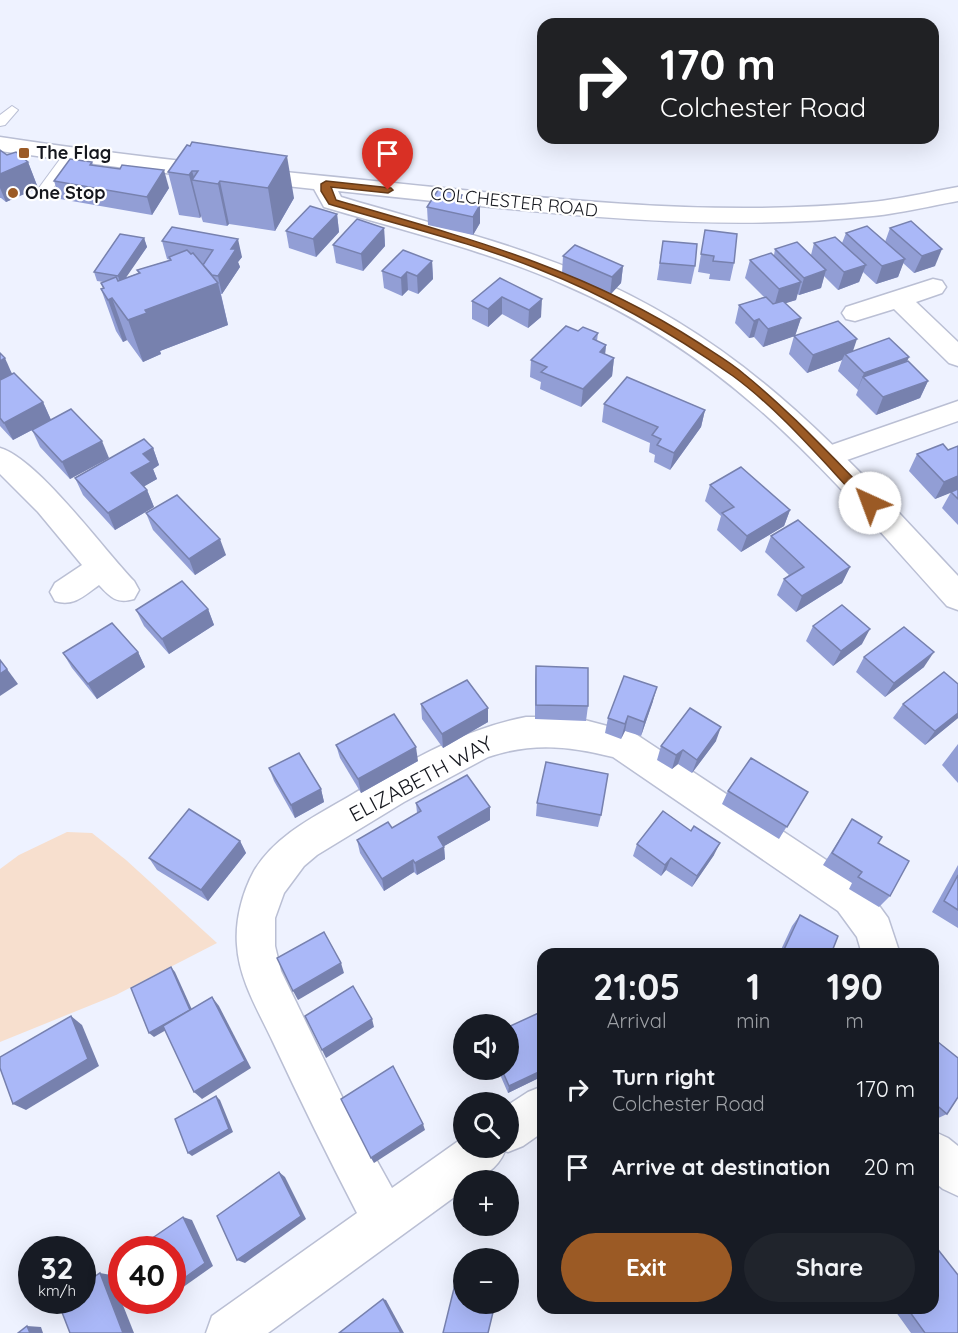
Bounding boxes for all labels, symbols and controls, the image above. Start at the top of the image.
text: 170 m [660,38,776,91]
icon: right [561,42,639,120]
text: Colchester Road [660,90,866,124]
pin [362,128,413,190]
icon: arrive [371,137,404,170]
place label: The Flag [36,141,111,164]
marker: The Flag [17,146,31,160]
place label: One Stop [25,181,106,204]
street label: COLCHESTER ROAD [429,181,599,222]
marker: One Stop [6,186,20,200]
position arrow [838,471,902,535]
street label: ELIZABETH WAY [344,729,497,827]
text: 21:05 [593,964,680,1009]
text: 1 [746,964,760,1009]
text: 190 [826,964,883,1009]
text: Arrival [607,1008,667,1033]
text: min [736,1008,770,1033]
text: m [846,1008,864,1033]
map controls [453,1014,519,1314]
button: sound [453,1014,519,1080]
text: Turn right [612,1063,716,1091]
icon: right [561,1073,594,1106]
text: 170 m [856,1075,915,1103]
text: Colchester Road [612,1091,765,1116]
button: search [453,1092,519,1158]
icon: arrive [561,1151,594,1184]
text: Arrive at destination [612,1153,830,1181]
text: 20 m [864,1153,915,1181]
button: + [453,1170,519,1236]
button: Exit [561,1233,732,1302]
button: Share [744,1233,915,1302]
speed limit sign: 40 [108,1236,186,1314]
button: − [453,1248,519,1314]
text: 32 [40,1249,74,1287]
text: km/h [38,1281,76,1300]

